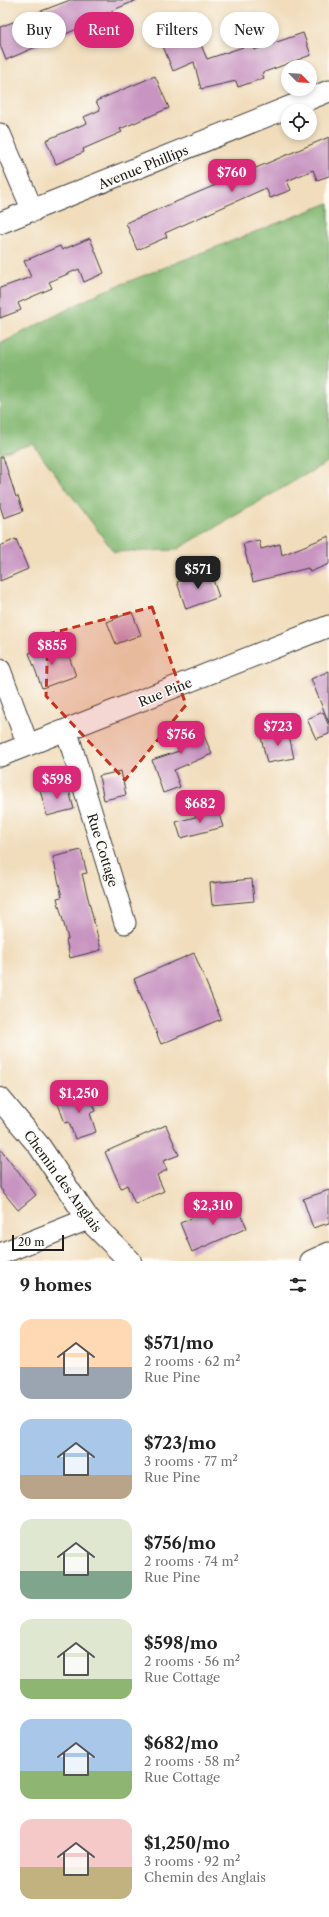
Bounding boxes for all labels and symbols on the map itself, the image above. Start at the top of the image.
north arrow [281,60,317,96]
street label: Avenue Phillips [95,142,191,193]
pin: $760 [208,159,256,193]
pin: $571 [174,556,222,590]
pin: $855 [28,632,76,666]
street label: Rue Pine [136,674,194,710]
pin: $723 [254,713,302,747]
pin: $756 [157,721,205,755]
pin: $598 [33,766,81,800]
pin: $682 [176,790,224,824]
street label: Rue Cottage [84,811,122,889]
pin: $1,250 [46,1080,112,1114]
street label: Chemin des Anglais [21,1127,105,1235]
pin: $2,310 [180,1192,246,1226]
scale bar [12,1233,64,1252]

